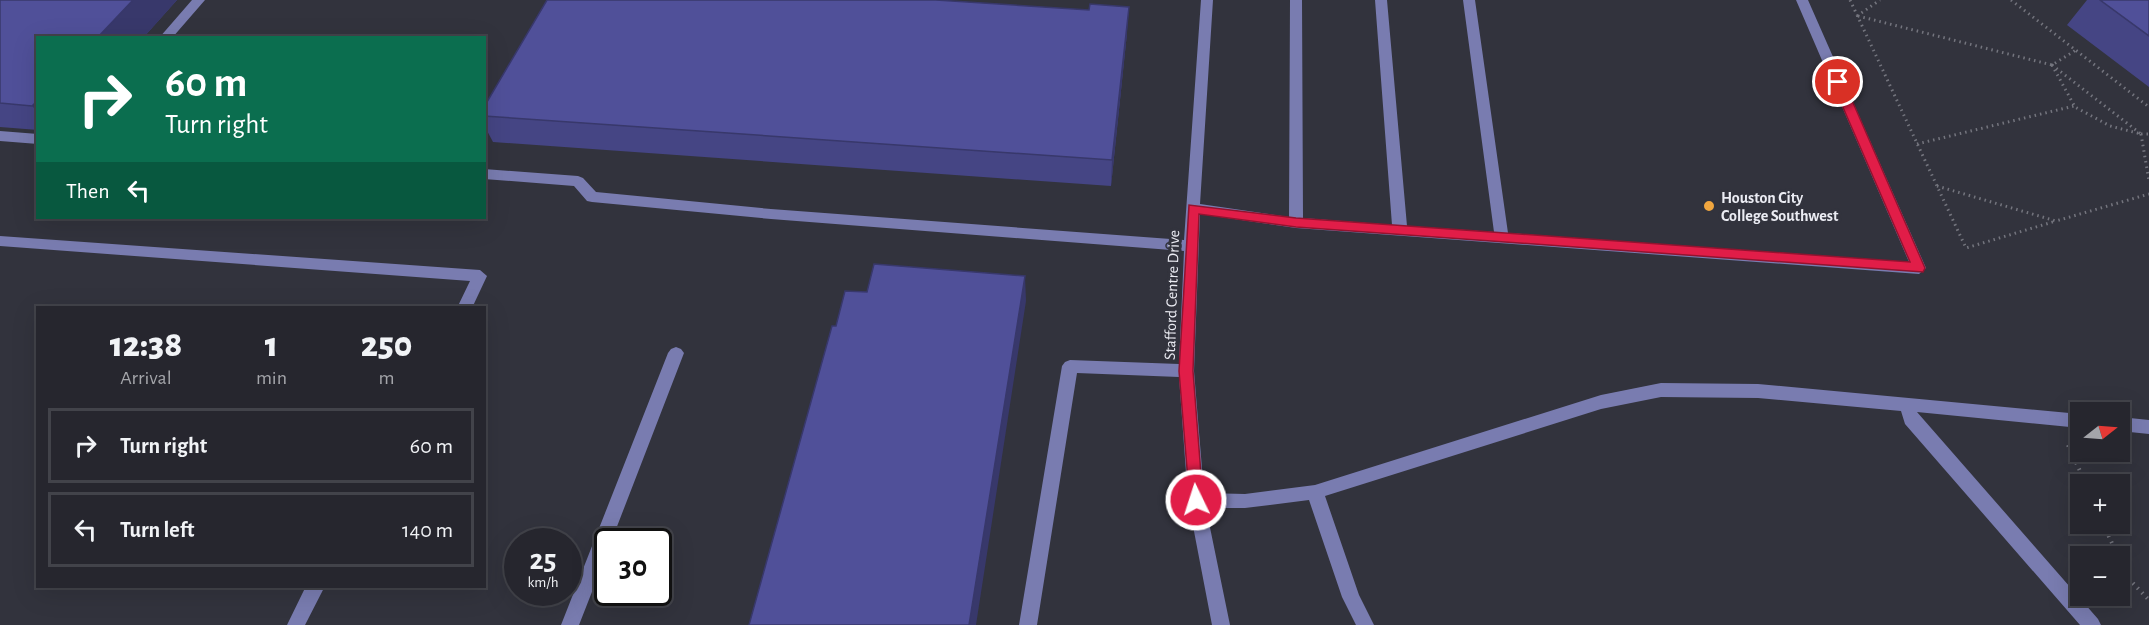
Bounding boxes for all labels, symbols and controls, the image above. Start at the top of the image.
pin [1812,56,1863,107]
icon: right [66,60,144,138]
text: 60 m [165,62,247,104]
icon: arrive [1821,65,1854,98]
text: Turn right [165,111,268,138]
icon: left [122,174,155,207]
text: Then [66,180,110,202]
place label: Houston City College Southwest [1721,190,1839,224]
marker: Houston City College Southwest [1702,199,1716,213]
street label: Stafford Centre Drive [1162,230,1182,360]
text: 12:38 [110,327,182,363]
text: 1 [265,327,278,363]
text: 250 [361,327,412,363]
text: Arrival [120,368,172,388]
text: min [256,368,287,388]
text: m [379,368,395,388]
north arrow [2070,402,2130,462]
map controls [2070,402,2130,606]
icon: right [69,429,102,462]
text: Turn right [120,435,207,457]
text: 60 m [410,435,453,457]
position arrow [1164,468,1228,532]
button: + [2070,474,2130,534]
icon: left [69,513,102,546]
text: Turn left [120,519,194,541]
text: 140 m [402,519,453,541]
speed limit sign: 30 [594,528,672,606]
text: 25 [529,545,557,575]
button: − [2070,546,2130,606]
text: km/h [528,575,558,590]

